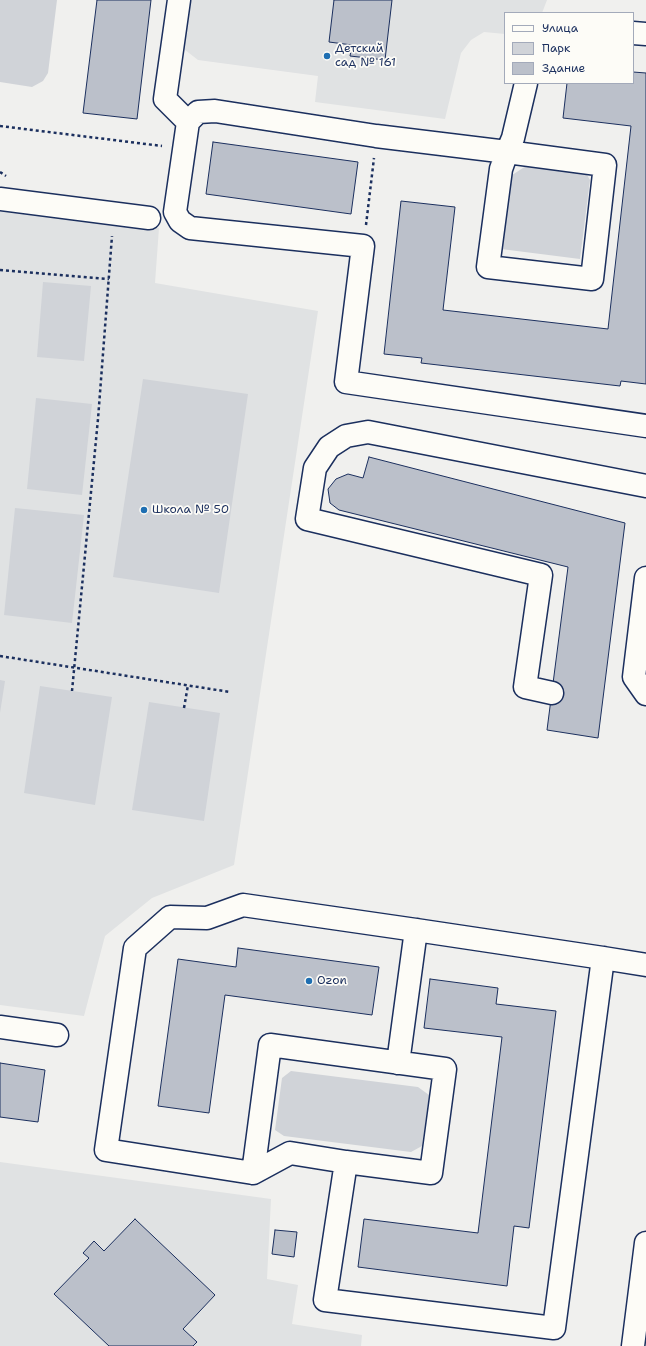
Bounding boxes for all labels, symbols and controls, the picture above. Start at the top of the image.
legend [504,12,634,84]
text: Улица [542,20,578,36]
text: Парк [542,40,570,56]
place label: Детский сад № 161 [335,42,396,70]
marker: Детский сад № 161 [322,51,332,61]
text: Здание [542,60,585,76]
place label: Школа № 50 [152,503,229,517]
marker: Школа № 50 [139,505,149,515]
place label: Ozon [317,974,347,988]
marker: Ozon [304,976,314,986]

